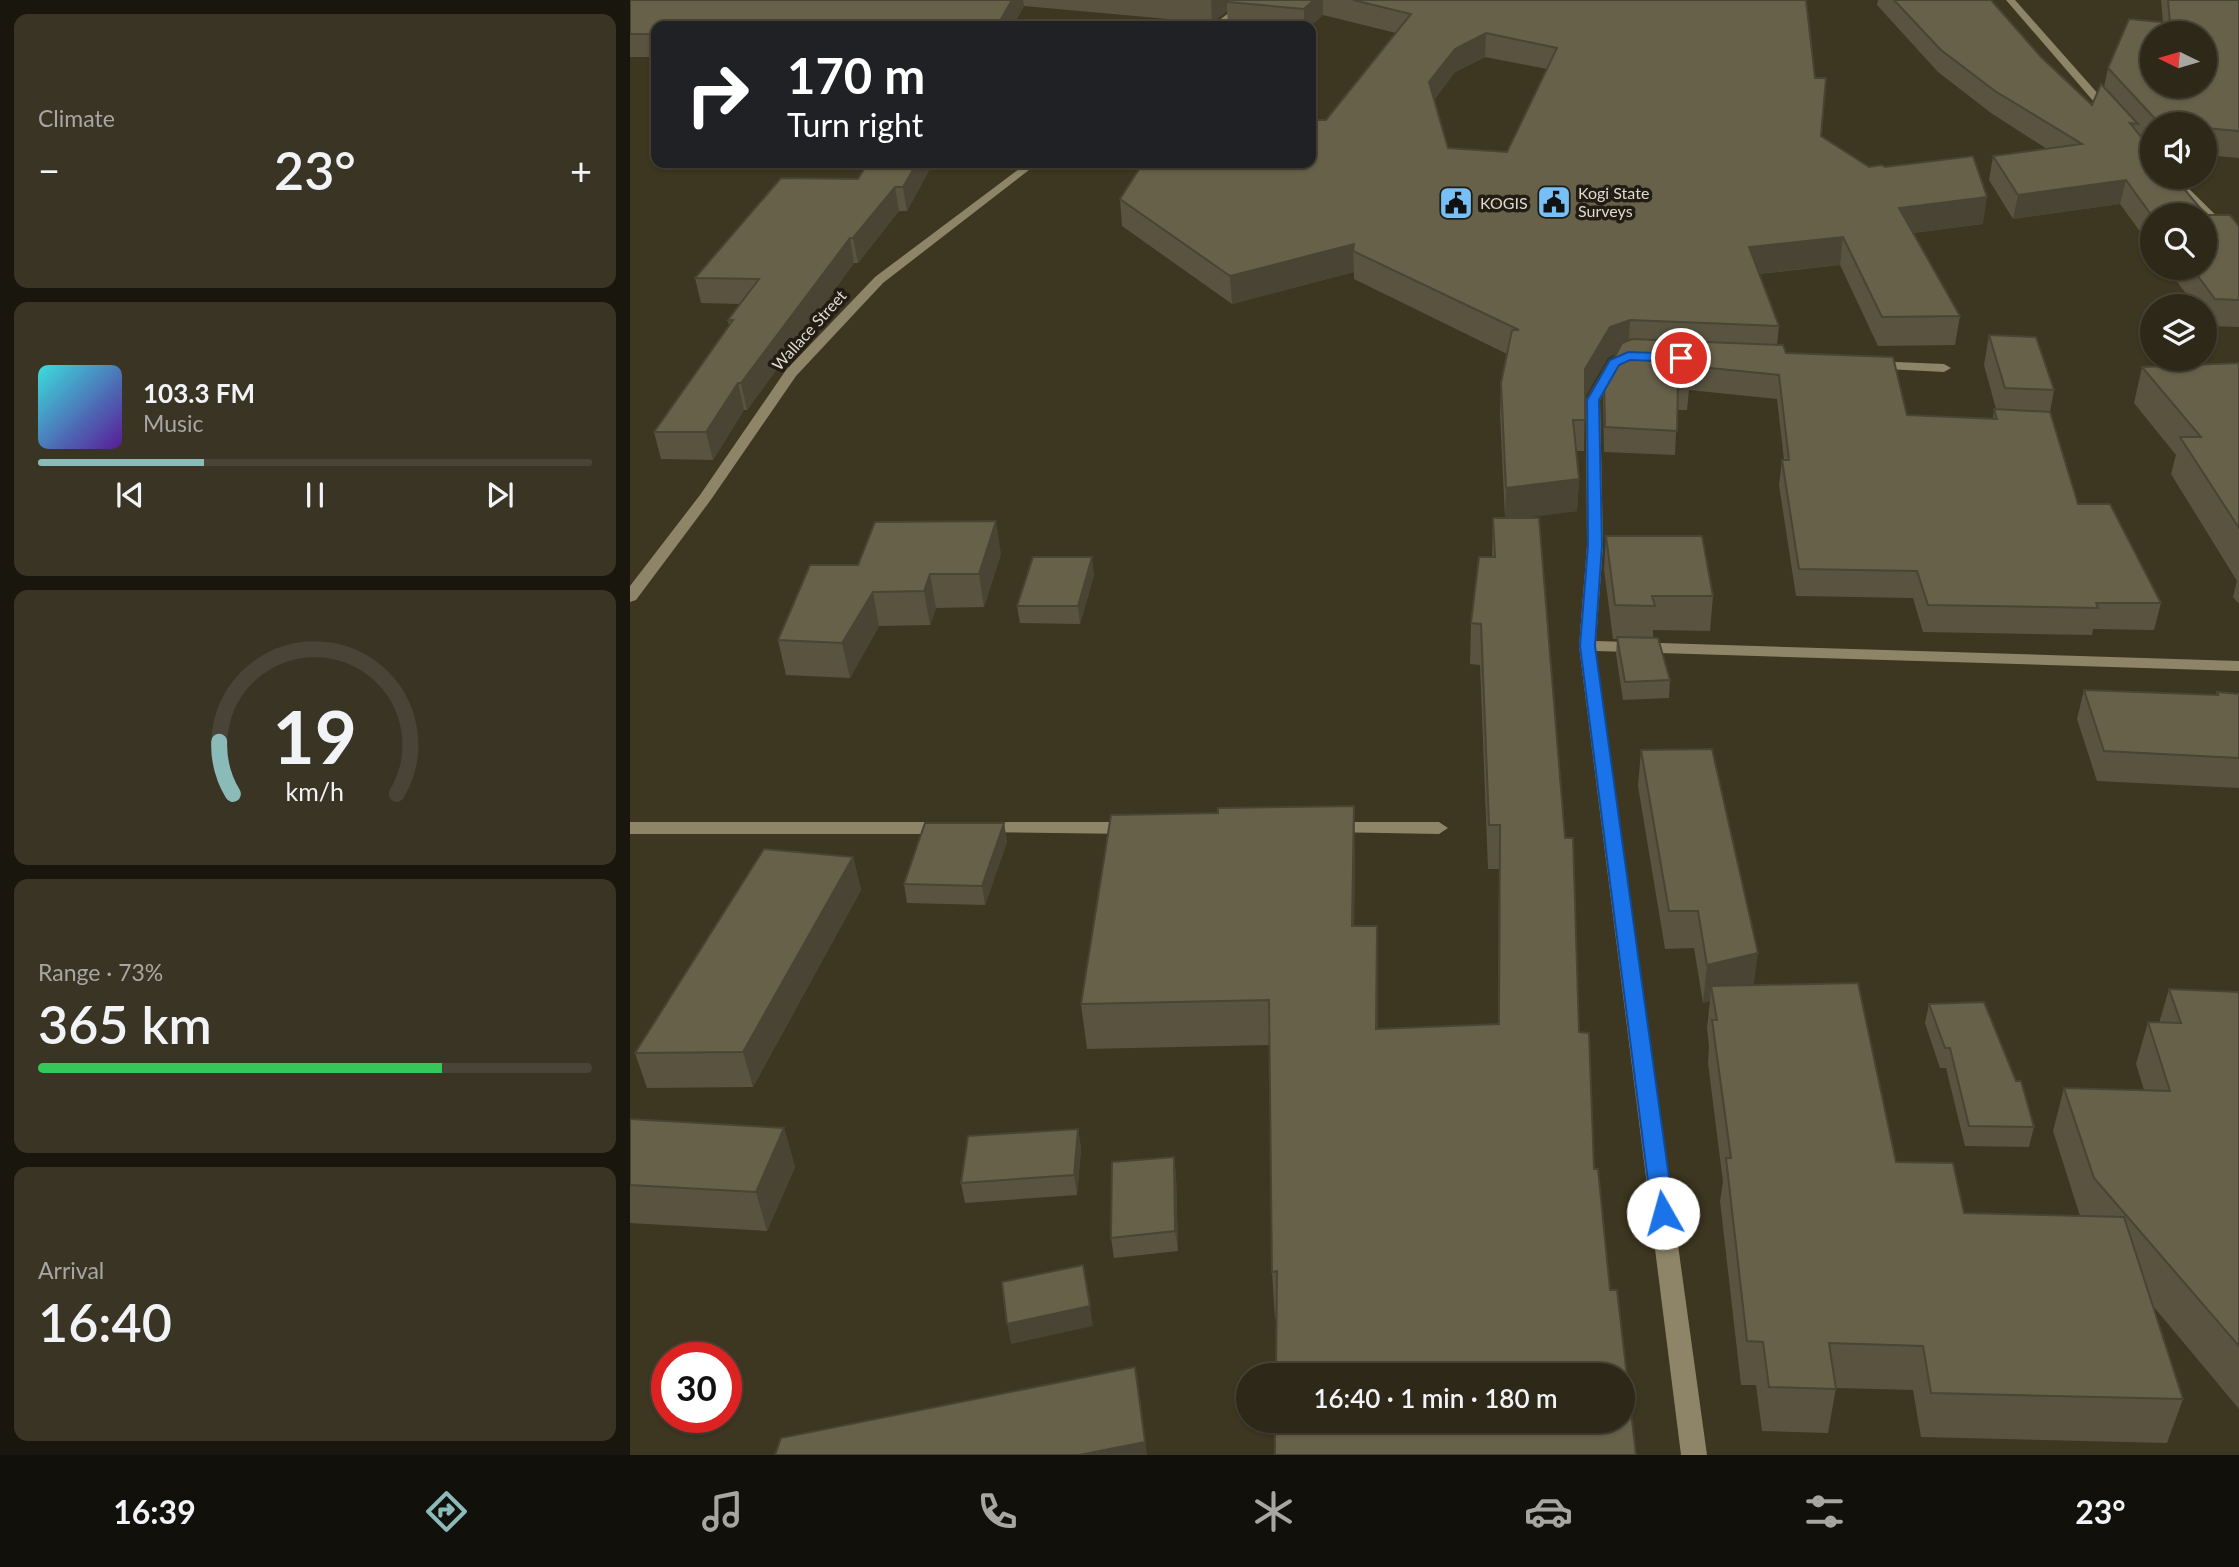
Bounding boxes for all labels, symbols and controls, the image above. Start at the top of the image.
north arrow [2140,21,2217,98]
map controls [2140,21,2217,371]
text: 170 m [787,46,925,104]
icon: right [672,49,763,140]
text: Climate [38,104,115,132]
text: Turn right [787,105,923,144]
button: sound [2140,112,2217,189]
text: 23° [274,139,356,201]
text: − [38,147,60,193]
text: + [570,147,592,193]
public building icon: Kogi State Surveys [1535,183,1573,221]
place label: Kogi State Surveys [1578,183,1649,220]
public building icon: KOGIS [1437,184,1475,222]
place label: KOGIS [1480,193,1528,212]
button: search [2140,203,2217,280]
street label: Wallace Street [768,285,850,374]
button: layers [2140,294,2217,371]
pin [1651,328,1711,388]
icon: arrive [1662,339,1700,377]
text: 103.3 FM [143,377,255,409]
text: Music [143,409,203,437]
icon: previous [111,476,149,514]
icon: pause [296,476,334,514]
icon: next [481,476,519,514]
text: 19 [273,692,357,780]
text: km/h [286,775,344,805]
text: Range · 73% [38,958,163,986]
text: 365 km [38,993,212,1055]
position arrow [1626,1176,1700,1250]
text: Arrival [38,1256,104,1284]
text: 16:40 [38,1291,172,1353]
speed limit sign: 30 [651,1342,742,1433]
text: 16:40 · 1 min · 180 m [1313,1382,1558,1414]
icon: directions [422,1487,471,1536]
icon: music [698,1487,747,1536]
icon: phone [973,1487,1022,1536]
icon: climate [1249,1487,1298,1536]
icon: car [1524,1487,1573,1536]
icon: filters [1800,1487,1849,1536]
text: 16:39 [113,1492,196,1531]
text: 23° [2075,1492,2126,1531]

